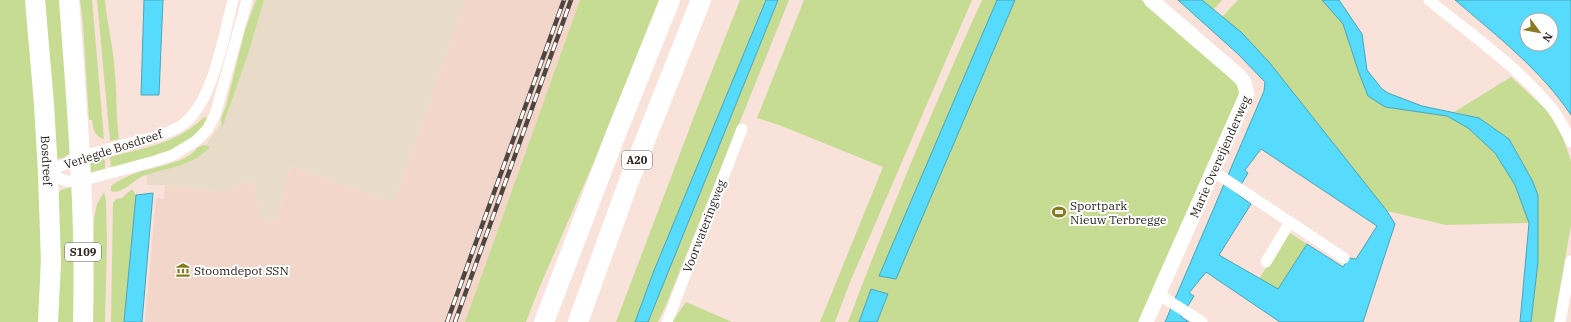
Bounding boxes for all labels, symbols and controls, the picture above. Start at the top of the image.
north arrow [1519,12,1559,52]
text: N [1539,30,1556,45]
street label: Marie Overeijenderweg [1186,93,1253,220]
street label: Verlegde Bosdreef [62,126,165,172]
street label: Bosdreef [38,135,56,187]
road number: A20 [622,151,652,169]
street label: Voorwateringweg [679,177,729,275]
place label: Sportpark Nieuw Terbregge [1070,198,1166,227]
sports icon: Sportpark Nieuw Terbregge [1051,204,1067,220]
road number: S109 [65,243,101,261]
museum icon: Stoomdepot SSN [175,262,191,278]
place label: Stoomdepot SSN [194,263,289,278]

